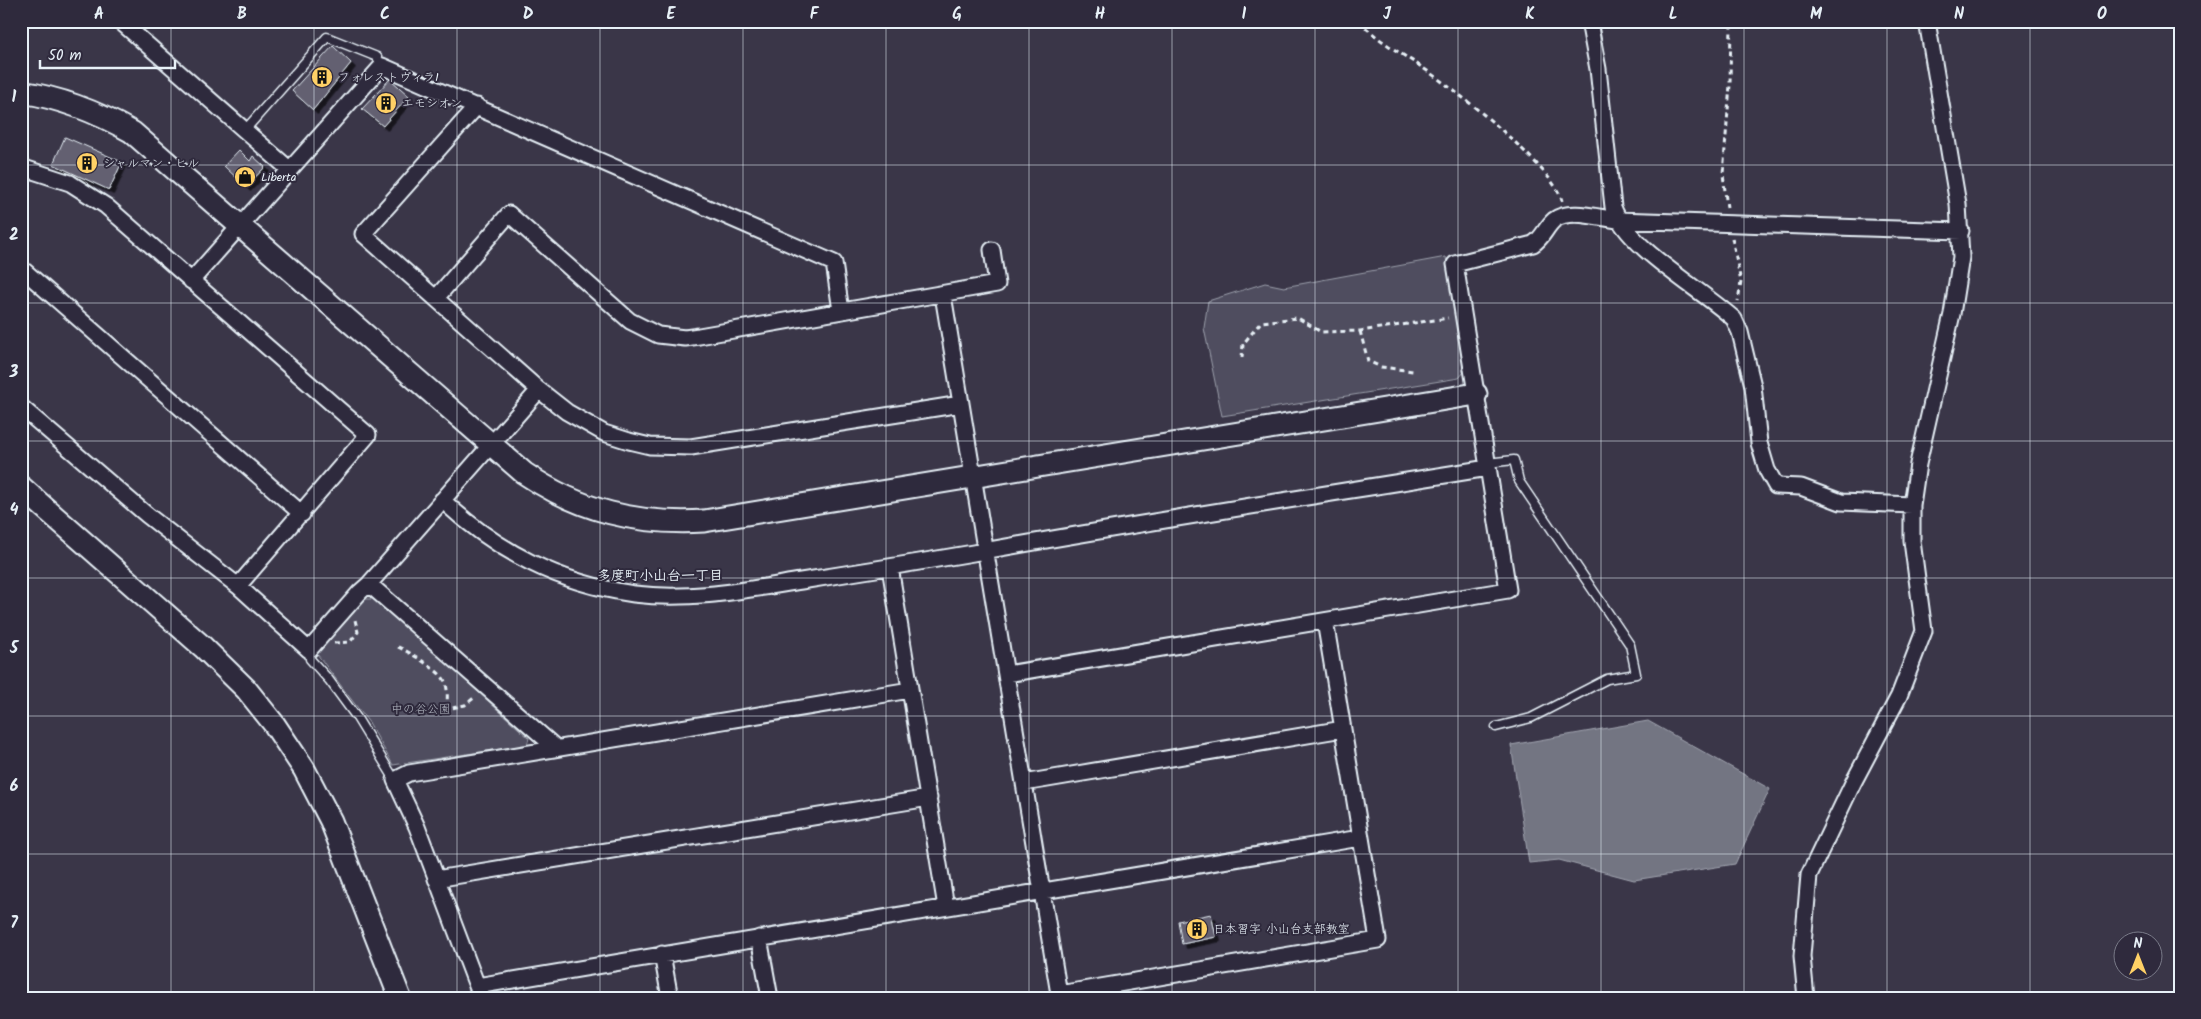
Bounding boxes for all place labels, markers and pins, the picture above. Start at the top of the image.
building icon: フォレストヴィラ1 [310,65,334,89]
place label: フォレストヴィラ1 [338,68,439,87]
building icon: エモシオン [374,91,398,115]
place label: エモシオン [402,94,462,113]
building icon: シャルマン・ヒル [75,151,99,175]
place label: シャルマン・ヒル [103,154,199,173]
shop icon: Liberta [233,165,257,189]
place label: Liberta [261,168,297,187]
building icon: 日本習字 小山台支部教室 [1185,917,1209,941]
place label: 日本習字 小山台支部教室 [1213,920,1350,939]

